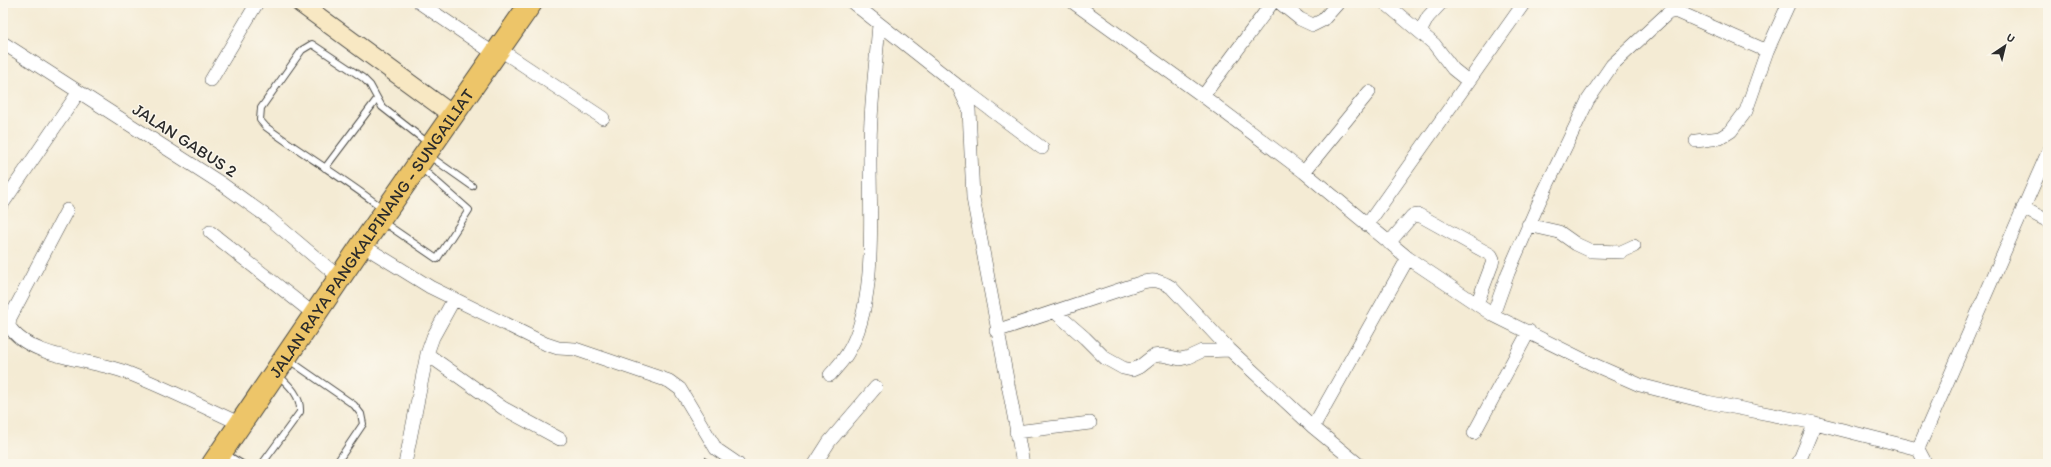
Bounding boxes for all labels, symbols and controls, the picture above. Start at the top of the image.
north arrow [1985,26,2025,66]
text: U [2004,31,2017,46]
street label: JALAN RAYA PANGKALPINANG - SUNGAILIAT [265,84,478,381]
street label: JALAN GABUS 2 [129,99,241,181]

